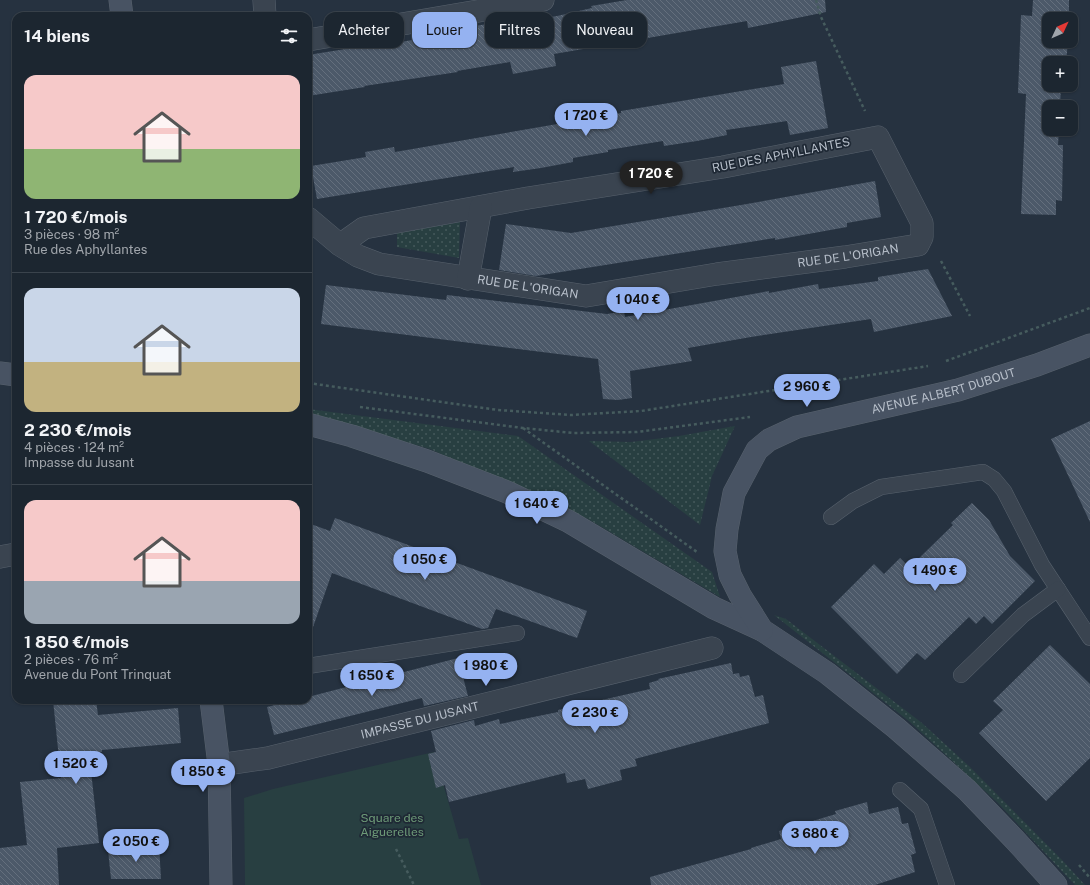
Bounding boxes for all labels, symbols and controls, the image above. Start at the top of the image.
chip: Acheter [324,12,404,48]
chip: Louer [412,12,477,48]
chip: Filtres [485,12,554,48]
chip: Nouveau [562,12,647,48]
north arrow [1042,12,1078,48]
map controls [1042,12,1078,136]
icon: filters [278,25,300,47]
text: 14 biens [24,26,90,46]
button: + [1042,56,1078,92]
button: − [1042,100,1078,136]
icon: home [126,101,198,173]
pin: 1 720 € [549,103,623,137]
text: 1 720 € [564,108,608,123]
street label: RUE DES APHYLLANTES [711,135,851,175]
pin: 1 720 € [614,161,688,195]
text: 1 720 € [629,166,673,181]
text: 1 720 €/mois [24,207,127,227]
text: 3 pièces · 98 m² [24,227,119,242]
street label: RUE DE L'ORIGAN [797,241,900,270]
text: Rue des Aphyllantes [24,242,147,257]
street label: RUE DE L'ORIGAN [476,272,579,302]
pin: 1 040 € [601,287,675,321]
text: 1 040 € [615,292,661,307]
icon: home [126,314,198,386]
street label: AVENUE ALBERT DUBOUT [870,365,1017,417]
pin: 2 960 € [770,374,844,408]
text: 2 960 € [783,379,831,394]
text: 2 230 €/mois [24,420,132,440]
text: 4 pièces · 124 m² [24,440,124,455]
text: Impasse du Jusant [24,455,134,470]
pin: 1 640 € [500,491,574,525]
text: 1 640 € [514,496,560,511]
icon: home [126,526,198,598]
pin: 1 050 € [388,547,462,581]
text: 1 050 € [402,552,448,567]
pin: 1 490 € [898,558,972,592]
text: 1 490 € [912,563,958,578]
text: 1 850 €/mois [24,632,129,652]
text: 2 pièces · 76 m² [24,652,118,667]
pin: 1 980 € [449,653,523,687]
text: 1 980 € [463,658,509,673]
pin: 1 650 € [335,663,409,697]
text: Avenue du Pont Trinquat [24,667,171,682]
text: 1 650 € [349,668,395,683]
street label: IMPASSE DU JUSANT [359,699,480,742]
pin: 2 230 € [558,700,632,734]
text: 2 230 € [571,705,619,720]
pin: 1 520 € [39,751,113,785]
text: 1 520 € [53,756,99,771]
pin: 1 850 € [166,759,240,793]
text: 1 850 € [180,764,226,779]
park label: Square des Aiguerelles [360,811,424,839]
pin: 3 680 € [778,821,852,855]
text: 3 680 € [791,826,839,841]
pin: 2 050 € [99,829,173,863]
text: 2 050 € [112,834,160,849]

